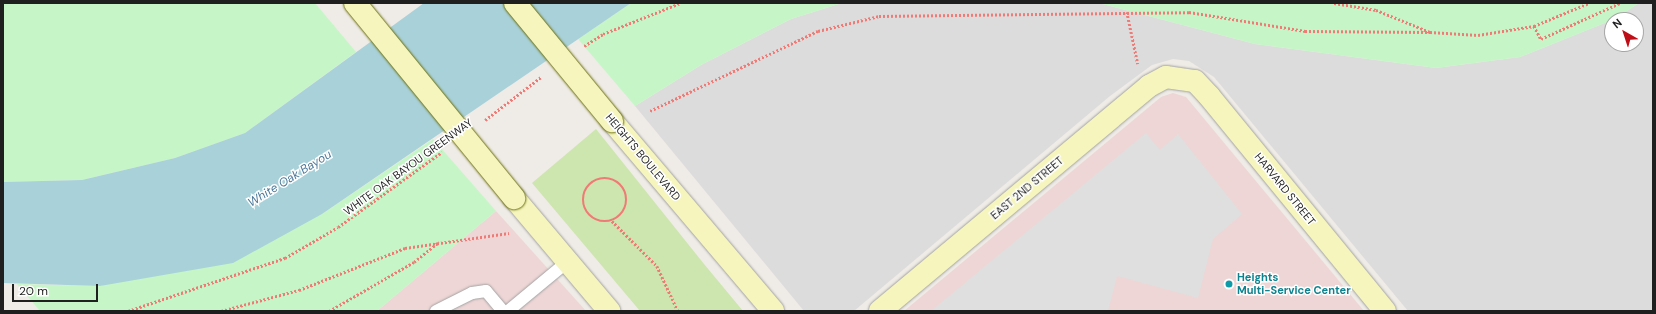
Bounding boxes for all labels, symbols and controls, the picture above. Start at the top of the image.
north arrow [1604,12,1644,52]
text: N [1610,15,1625,31]
street label: HEIGHTS BOULEVARD [603,111,683,203]
street label: WHITE OAK BAYOU GREENWAY [341,116,475,218]
water label: White Oak Bayou [246,148,334,210]
street label: HARVARD STREET [1252,150,1318,228]
street label: EAST 2ND STREET [988,154,1066,222]
place label: Heights Multi-Service Center [1237,271,1351,297]
scale bar [14,276,100,302]
marker: Heights Multi-Service Center [1224,279,1234,289]
text: 20 m [19,283,48,299]

